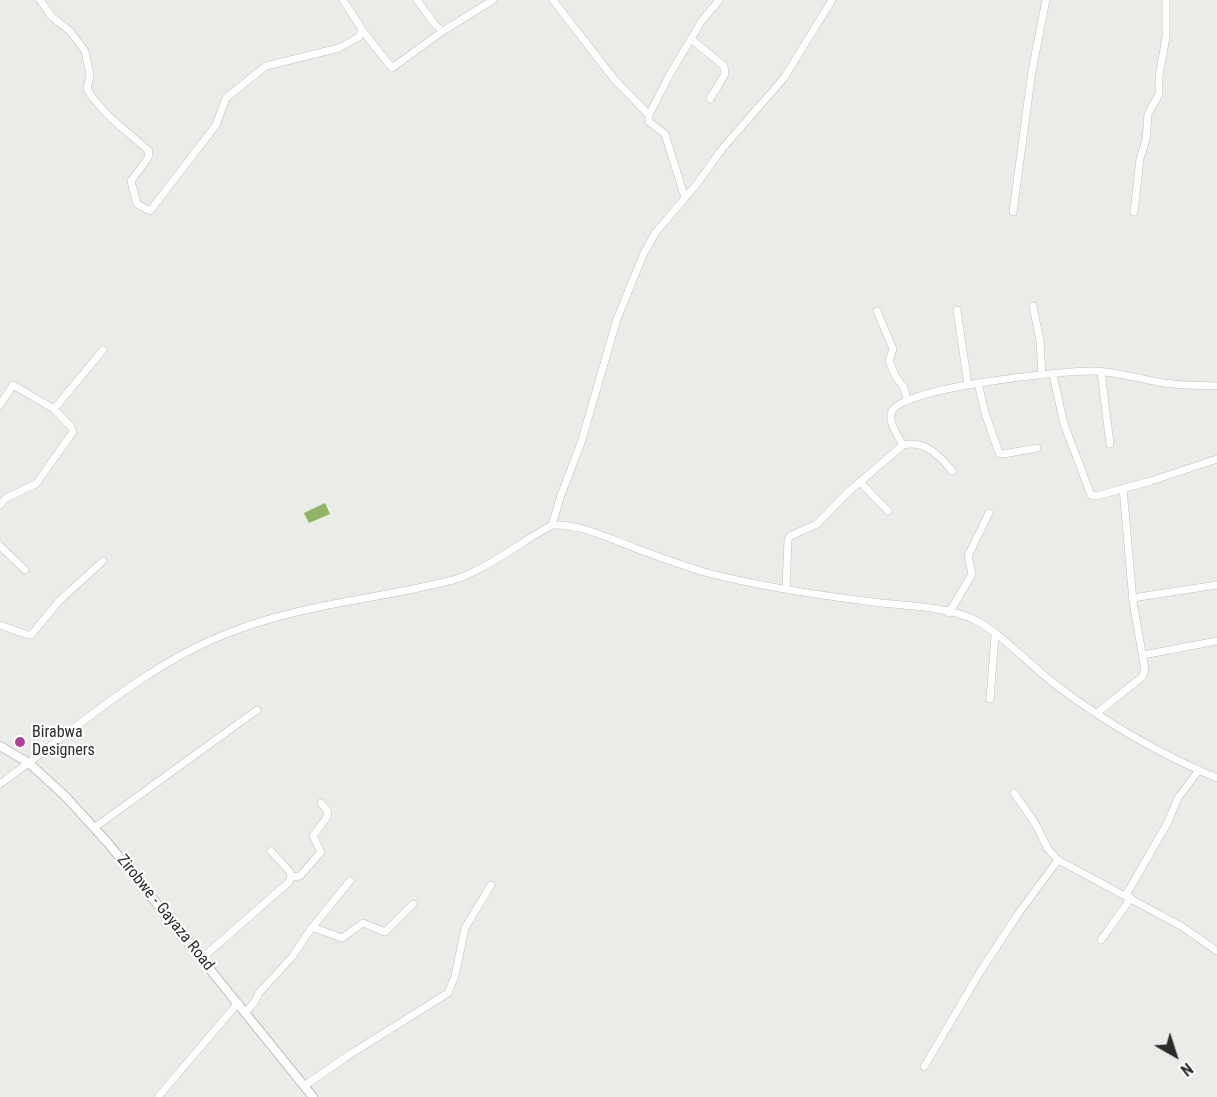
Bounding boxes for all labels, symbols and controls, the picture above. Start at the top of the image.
place label: Birabwa Designers [32,723,95,761]
marker: Birabwa Designers [13,735,27,749]
street label: Zirobwe - Gayaza Road [112,851,218,975]
north arrow [1145,1025,1205,1085]
text: N [1177,1059,1196,1080]

